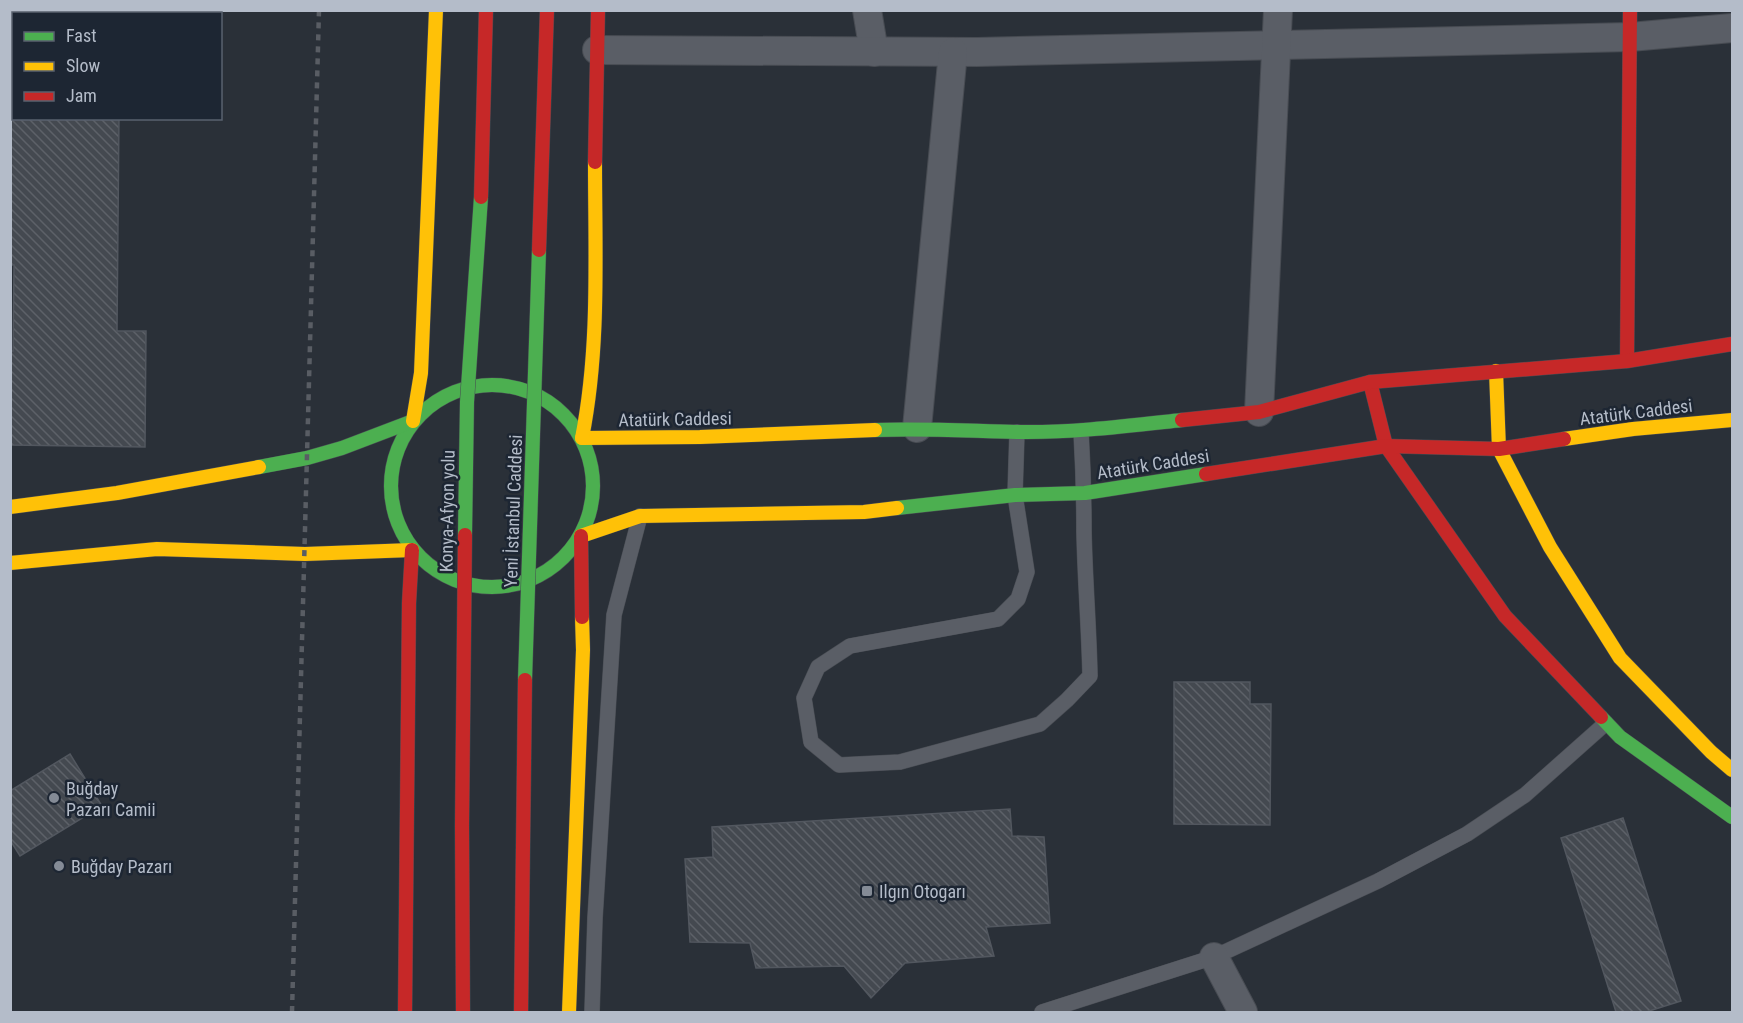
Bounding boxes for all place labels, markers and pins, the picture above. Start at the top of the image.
place label: Buğday Pazarı Camii [66,778,156,820]
marker: Buğday Pazarı Camii [47,791,61,805]
place label: Buğday Pazarı [71,856,172,877]
marker: Buğday Pazarı [52,859,66,873]
place label: Ilgın Otogarı [879,881,966,902]
marker: Ilgın Otogarı [860,884,874,898]

